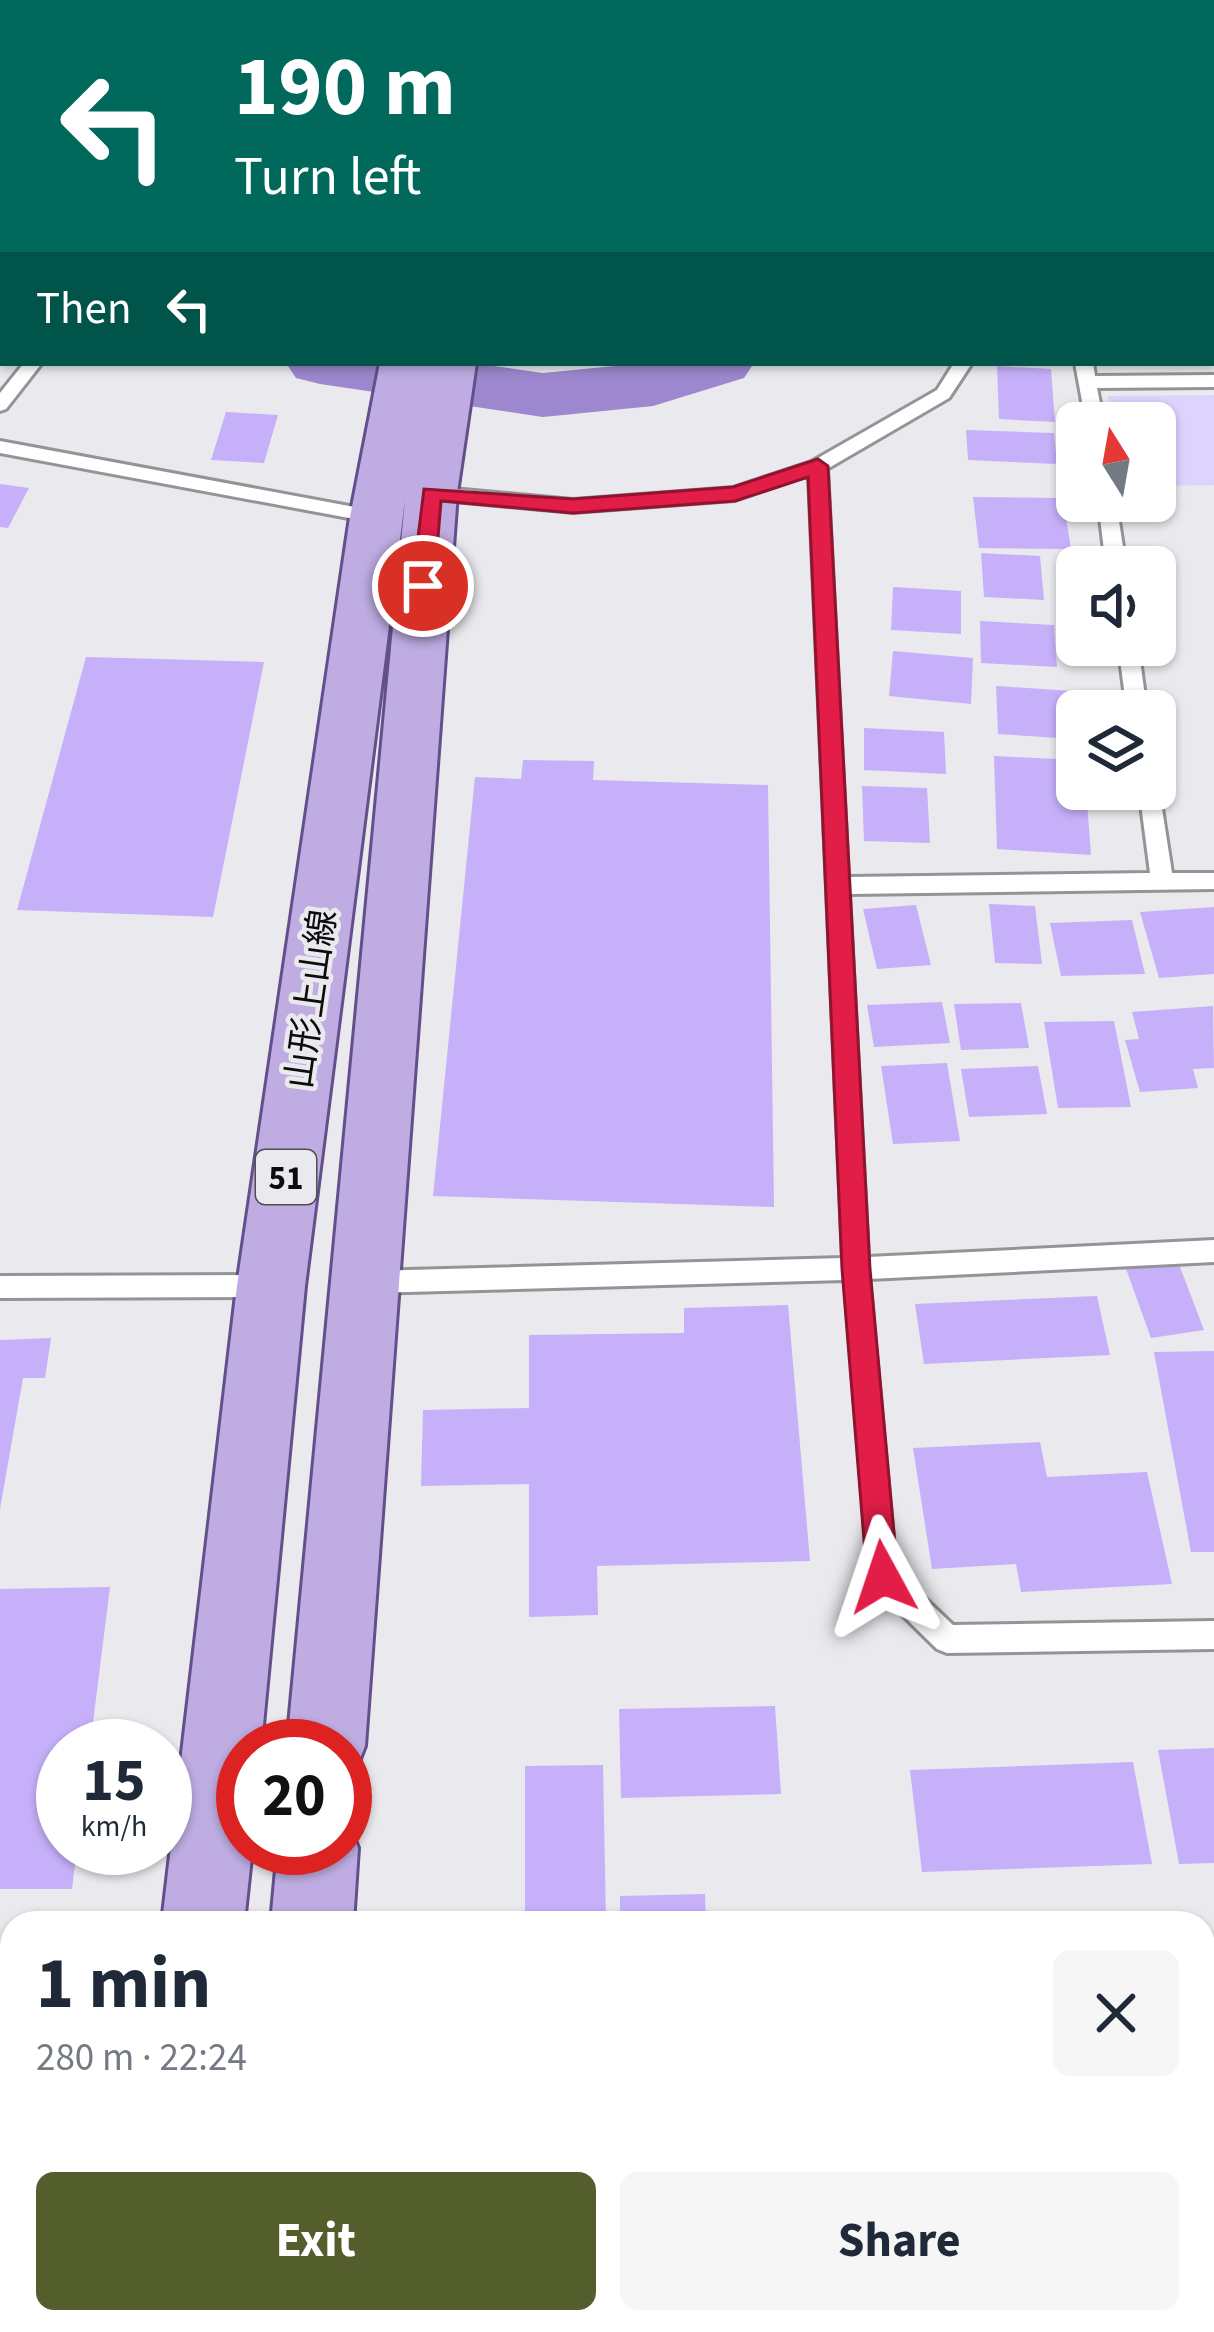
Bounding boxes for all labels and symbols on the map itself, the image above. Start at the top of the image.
north arrow [1056,402,1176,522]
pin [372,535,474,637]
street label: 山形上山線 [274,907,349,1092]
road number: 51 [256,1150,316,1204]
position arrow [820,1514,946,1640]
speed limit sign: 20 [216,1719,372,1875]

